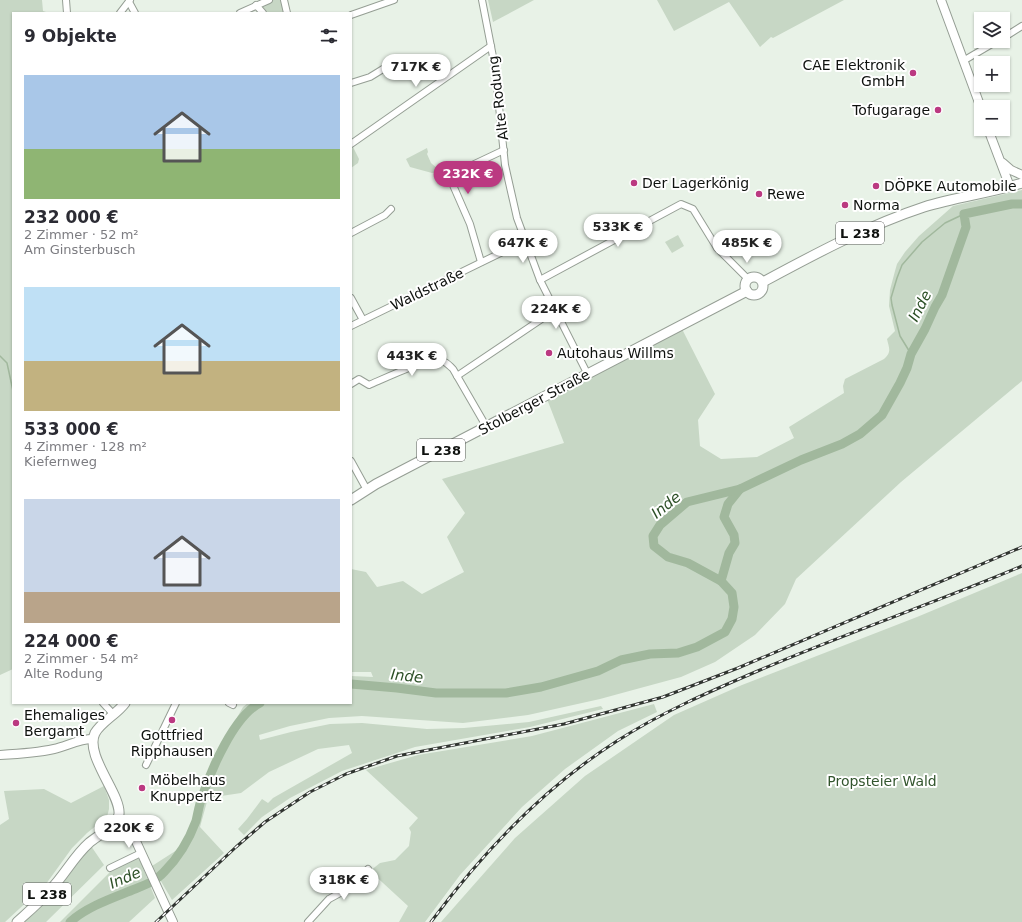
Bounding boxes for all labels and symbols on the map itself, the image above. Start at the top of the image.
pin: 717K € [383,54,449,88]
street label: Alte Rodung [485,55,511,141]
place label: CAE Elektronik GmbH [803,57,906,89]
marker: CAE Elektronik GmbH [908,68,918,78]
place label: Tofugarage [851,102,930,118]
marker: Tofugarage [933,105,943,115]
pin: 232K € [435,161,501,195]
place label: Der Lagerkönig [642,175,749,191]
place label: DÖPKE Automobile [884,177,1017,194]
marker: Der Lagerkönig [629,178,639,188]
marker: DÖPKE Automobile [871,181,881,191]
place label: Rewe [767,186,805,202]
marker: Rewe [754,189,764,199]
place label: Norma [853,197,900,213]
marker: Norma [840,200,850,210]
pin: 533K € [585,214,651,248]
road number: L 238 [836,222,884,244]
pin: 647K € [490,230,556,264]
pin: 485K € [714,230,780,264]
street label: Waldstraße [388,265,466,313]
water label: Inde [905,287,935,325]
pin: 224K € [523,296,589,330]
pin: 443K € [379,343,445,377]
place label: Autohaus Willms [557,345,674,361]
marker: Autohaus Willms [544,348,554,358]
street label: Stolberger Straße [476,366,592,438]
road number: L 238 [417,439,465,461]
water label: Inde [648,488,684,522]
water label: Inde [390,665,424,687]
place label: Ehemaliges Bergamt [24,707,105,739]
marker: Gottfried Ripphausen [167,715,177,725]
marker: Ehemaliges Bergamt [11,718,21,728]
place label: Gottfried Ripphausen [131,727,213,759]
place label: Möbelhaus Knuppertz [150,772,226,804]
park label: Propsteier Wald [827,773,937,789]
marker: Möbelhaus Knuppertz [137,783,147,793]
pin: 220K € [96,815,162,849]
water label: Inde [106,863,144,893]
pin: 318K € [311,867,377,901]
road number: L 238 [23,883,71,905]

